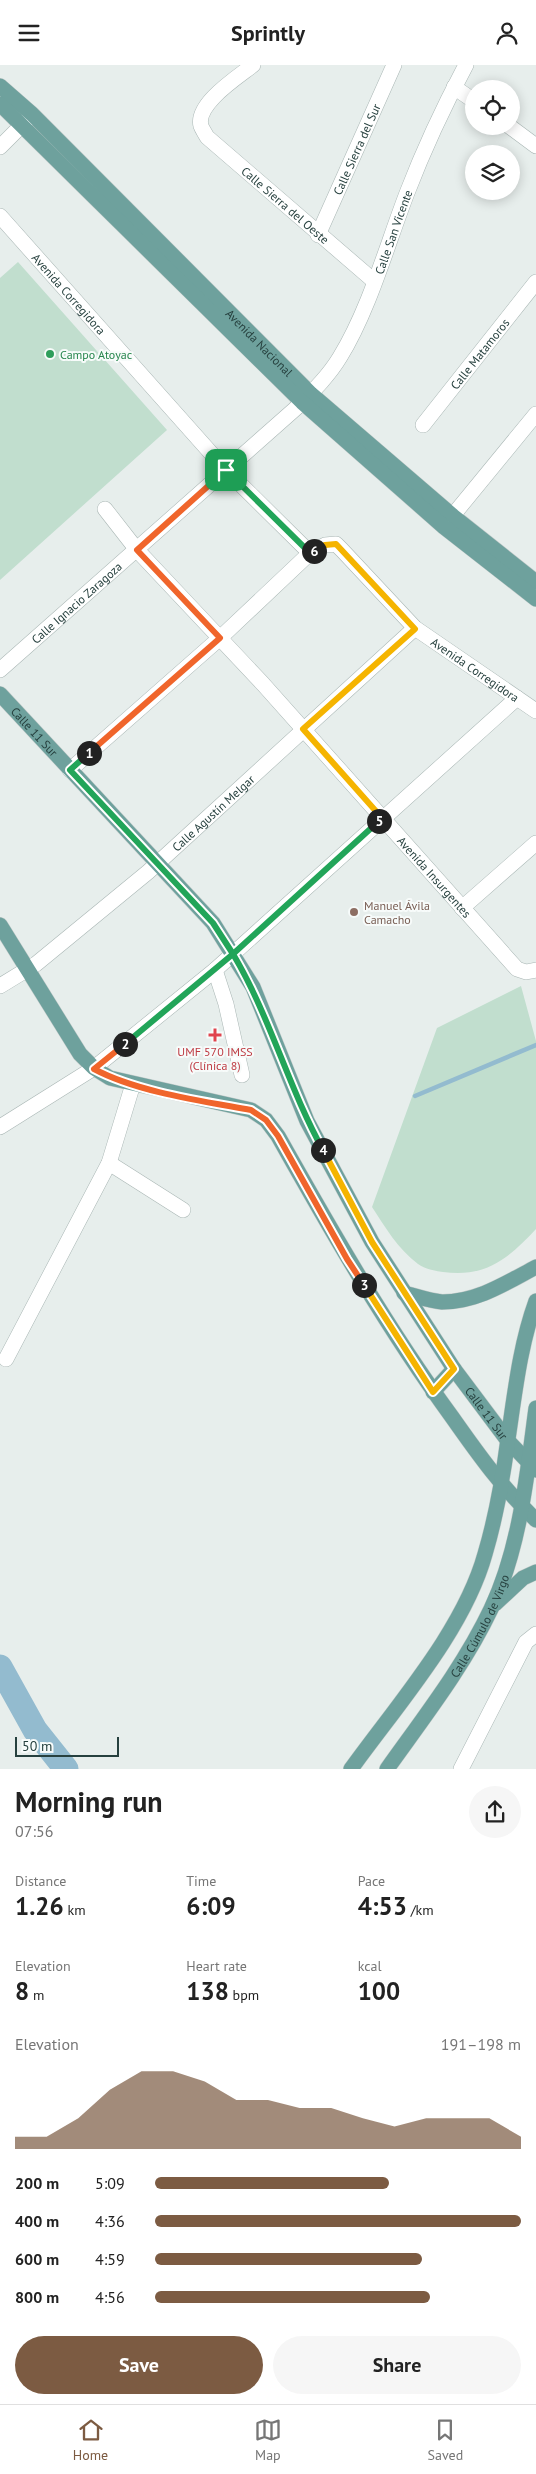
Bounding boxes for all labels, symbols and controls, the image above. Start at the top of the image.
icon: menu [15,19,43,47]
text: Sprintly [231,19,305,47]
icon: person [493,19,521,47]
map controls [465,80,520,200]
button: locate [465,80,520,135]
street label: Calle Sierra del Sur [329,101,383,197]
button: layers [465,145,520,200]
street label: Calle Sierra del Oeste [239,163,332,247]
street label: Calle San Vicente [371,187,415,276]
street label: Avenida Corregidora [29,250,109,337]
street label: Avenida Nacional [223,306,297,380]
street label: Calle Matamoros [447,315,512,392]
place label: Campo Atoyac [60,347,133,362]
marker: Campo Atoyac [44,348,56,360]
pin [205,449,247,491]
icon: arrive [212,456,240,484]
pin: 6 [302,539,326,563]
text: 6 [311,542,318,560]
street label: Calle Ignacio Zaragoza [28,558,125,646]
street label: Avenida Corregidora [428,634,522,705]
street label: Calle 11 Sur [8,703,61,759]
pin: 1 [76,741,102,765]
text: 1 [86,744,93,762]
street label: Calle Agustín Melgar [169,771,257,854]
pin: 5 [366,809,392,833]
text: 5 [376,812,383,830]
street label: Avenida Insurgentes [395,833,475,920]
place label: Manuel Ávila Camacho [364,898,430,927]
marker: Manuel Ávila Camacho [348,906,360,918]
marker: UMF 570 IMSS (Clínica 8) [208,1028,222,1042]
pin: 2 [112,1031,138,1057]
text: 2 [122,1035,129,1053]
place label: UMF 570 IMSS (Clínica 8) [177,1044,253,1073]
pin: 4 [310,1137,336,1163]
text: 4 [320,1141,327,1159]
pin: 3 [352,1273,376,1297]
text: 3 [361,1276,368,1294]
street label: Calle 11 Sur [462,1383,512,1442]
street label: Calle Cúmulo de Virgo [446,1572,512,1680]
scale bar [15,1734,119,1757]
text: 50 m [22,1737,52,1755]
text: Morning run [15,1783,163,1820]
button: share [469,1786,521,1838]
text: 07:56 [15,1821,53,1841]
text: Distance [15,1872,66,1890]
text: Time [186,1872,216,1890]
text: Pace [358,1872,385,1890]
text: 1.26 [15,1890,64,1922]
text: 6:09 [186,1890,236,1922]
text: 4:53 [358,1890,407,1922]
text: km [64,1901,86,1919]
text: /km [407,1901,434,1919]
text: Elevation [15,1957,71,1975]
text: Heart rate [186,1957,247,1975]
text: kcal [358,1957,382,1975]
text: 8 [15,1975,29,2007]
text: 138 [186,1975,229,2007]
text: 100 [358,1975,400,2007]
text: m [29,1986,44,2004]
text: bpm [229,1986,259,2004]
text: Elevation [15,2034,79,2054]
text: 191–198 m [441,2034,521,2054]
text: 200 m [15,2173,59,2193]
text: 5:09 [95,2173,125,2193]
text: 400 m [15,2211,59,2231]
text: 4:36 [95,2211,125,2231]
text: 600 m [15,2249,59,2269]
text: 4:59 [95,2249,125,2269]
text: 800 m [15,2287,59,2307]
text: 4:56 [95,2287,125,2307]
button: Save [15,2336,263,2394]
button: Share [273,2336,521,2394]
tab: Home [73,2416,108,2464]
tab: Map [254,2416,282,2464]
tab: Saved [428,2416,463,2464]

